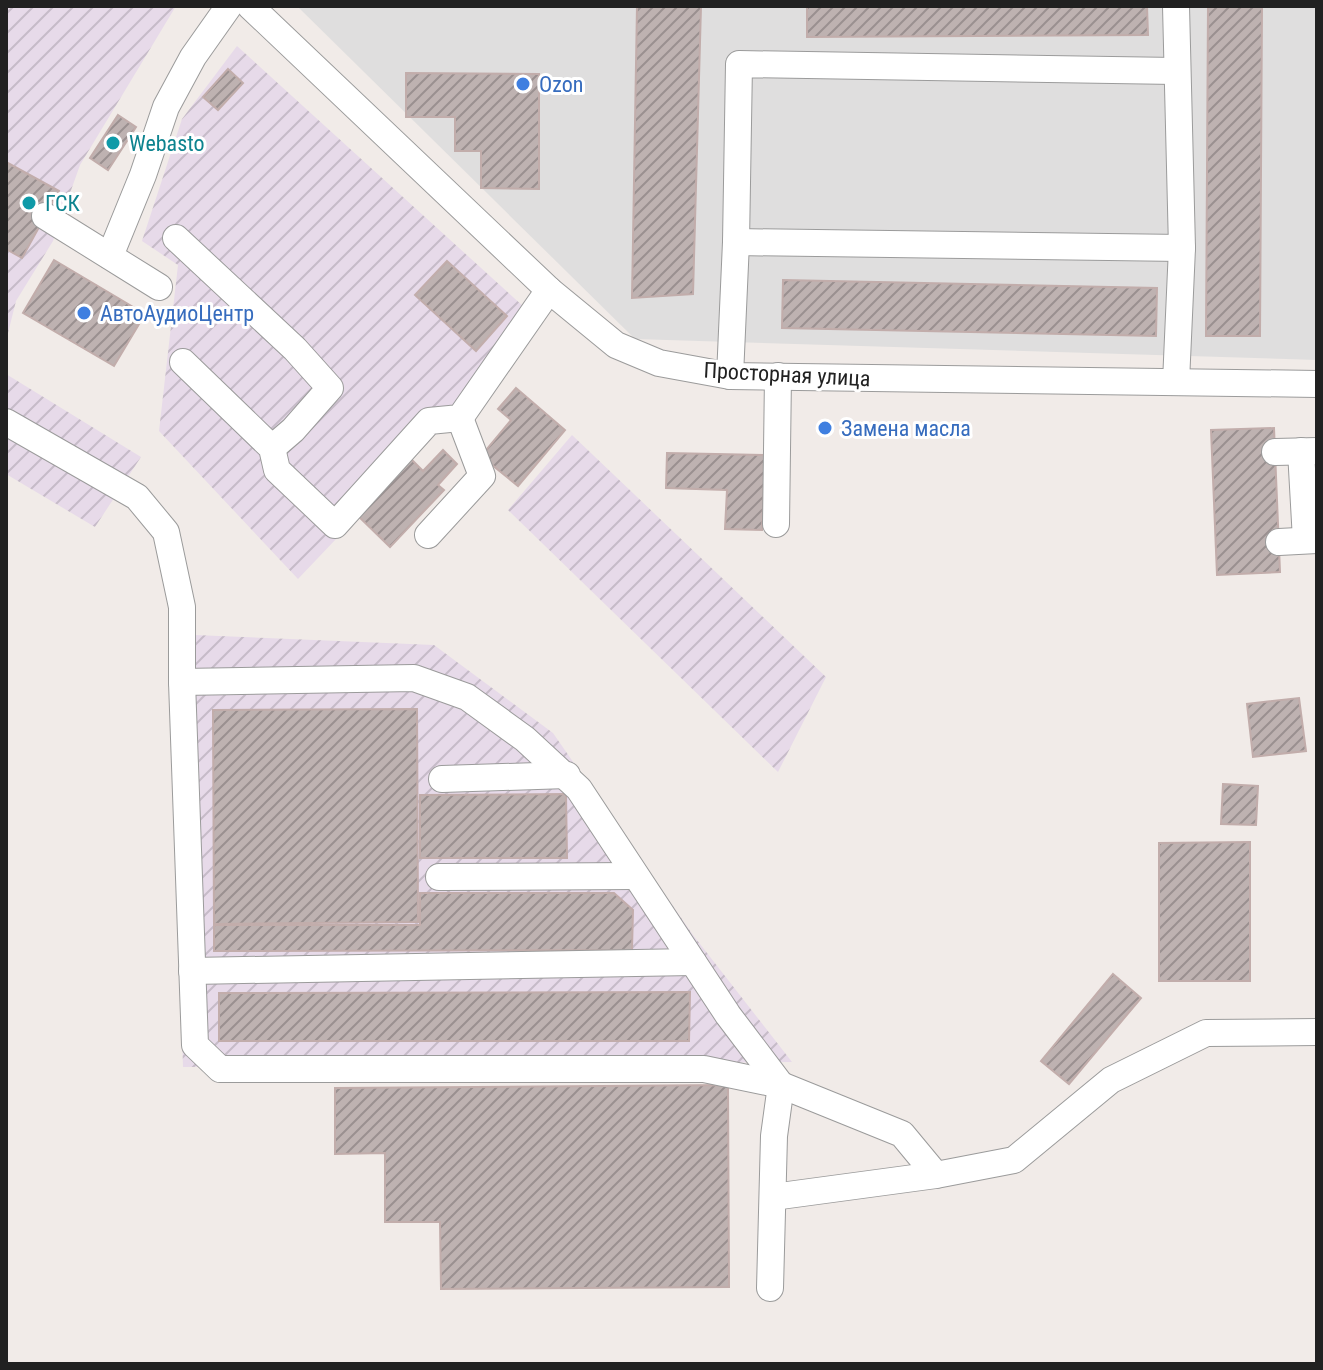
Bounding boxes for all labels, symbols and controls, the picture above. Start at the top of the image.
place label: Ozon [539,72,583,97]
marker: Ozon [514,75,532,93]
place label: Webasto [129,131,205,156]
marker: Webasto [104,134,122,152]
place label: ГСК [45,191,80,216]
marker: ГСК [20,194,38,212]
place label: АвтоАудиоЦентр [100,301,254,326]
marker: АвтоАудиоЦентр [75,304,93,322]
street label: Просторная улица [703,358,871,391]
place label: Замена масла [841,416,971,441]
marker: Замена масла [816,419,834,437]

